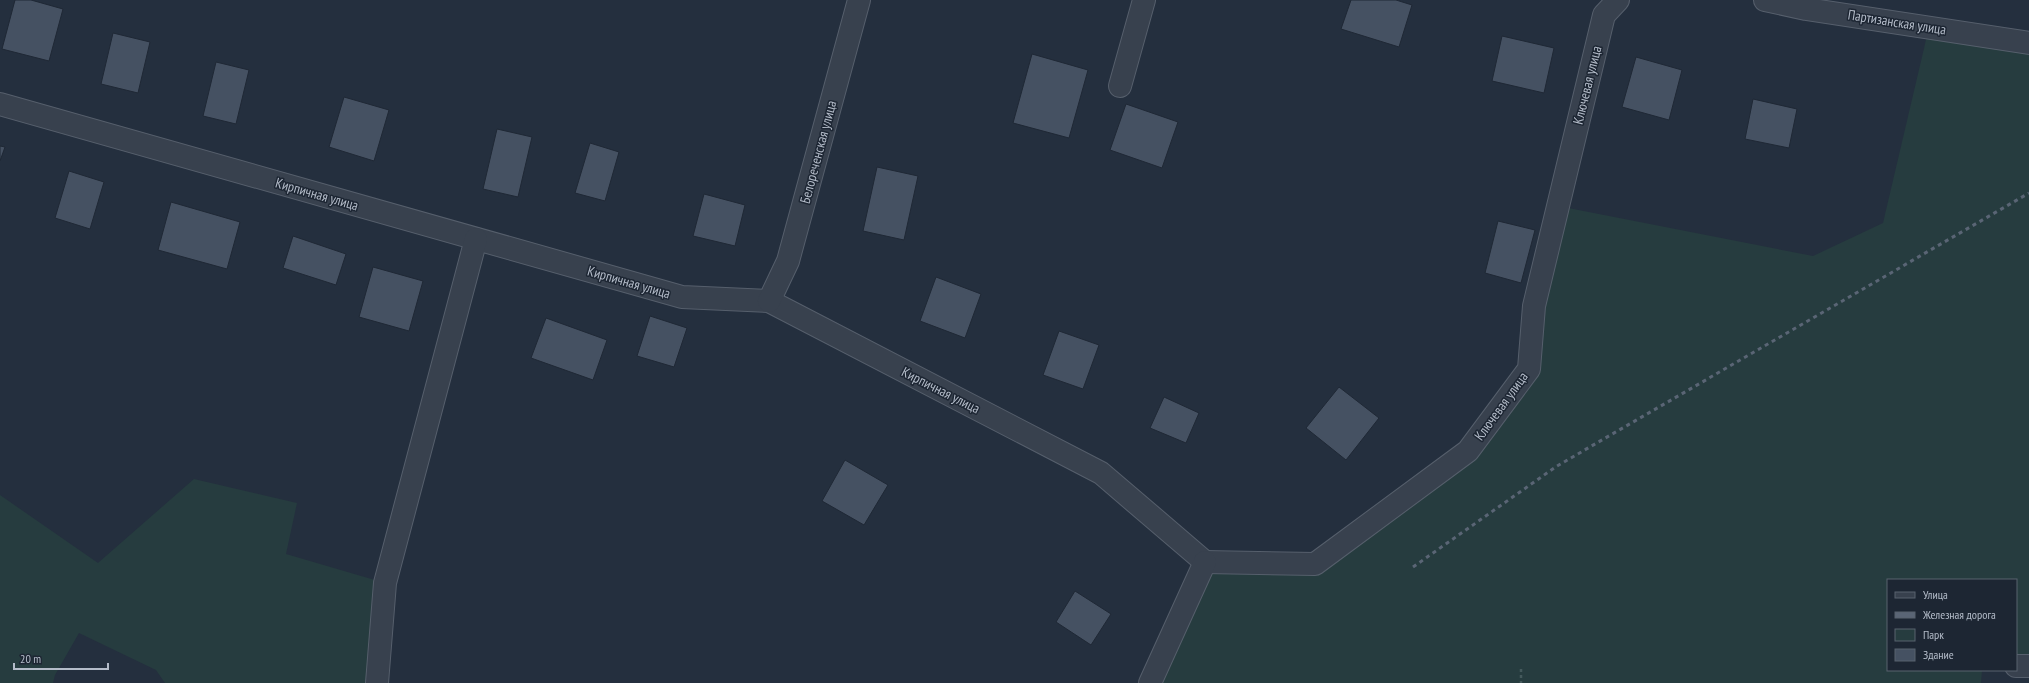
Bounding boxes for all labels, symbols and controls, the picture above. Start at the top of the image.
street label: Партизанская улица [1847,5,1947,39]
street label: Ключевая улица [1569,44,1605,126]
street label: Белореченская улица [796,99,840,205]
street label: Кирпичная улица [273,174,361,214]
street label: Кирпичная улица [585,262,673,302]
street label: Кирпичная улица [899,363,983,417]
street label: Ключевая улица [1470,368,1532,444]
legend [1887,579,2017,671]
text: Улица [1923,587,1948,602]
text: Железная дорога [1922,607,1996,622]
text: Парк [1923,627,1944,642]
scale bar [14,645,108,671]
text: Здание [1923,647,1954,662]
text: 20 m [20,651,41,666]

